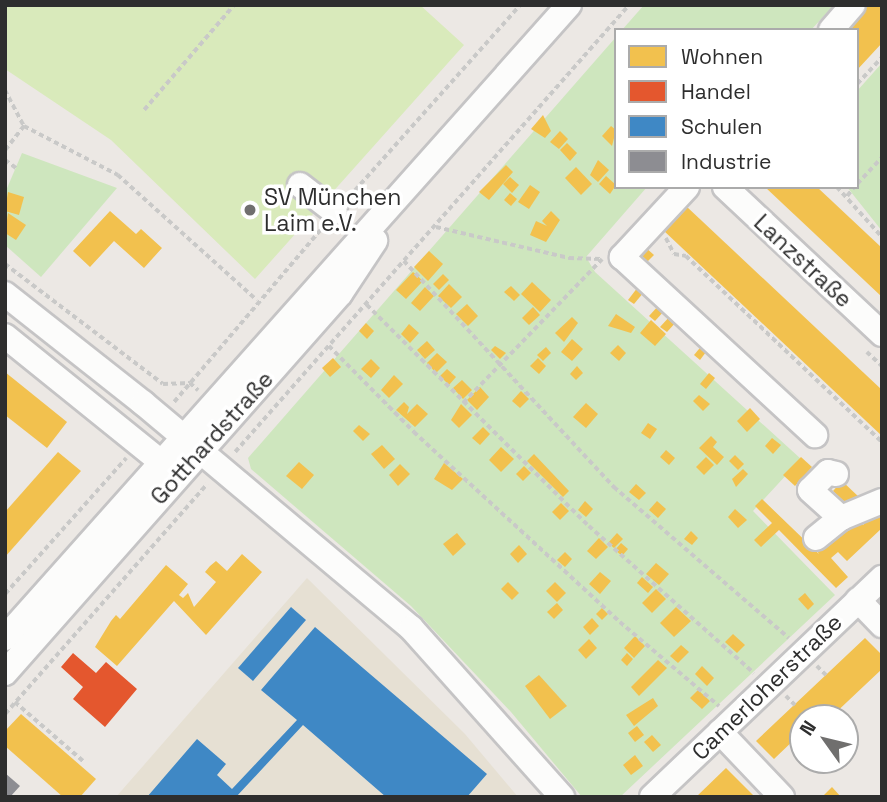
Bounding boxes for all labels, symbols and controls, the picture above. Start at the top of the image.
legend [614,28,859,189]
text: Wohnen [681,43,763,70]
text: Handel [681,78,751,105]
text: Schulen [681,113,762,140]
text: Industrie [681,148,771,175]
place label: SV München Laim e.V. [264,183,402,237]
marker: SV München Laim e.V. [242,202,258,218]
street label: Lanzstraße [748,209,858,313]
street label: Gotthardstraße [145,366,279,510]
street label: Camerloherstraße [686,608,848,766]
north arrow [789,704,859,774]
text: N [794,716,822,740]

